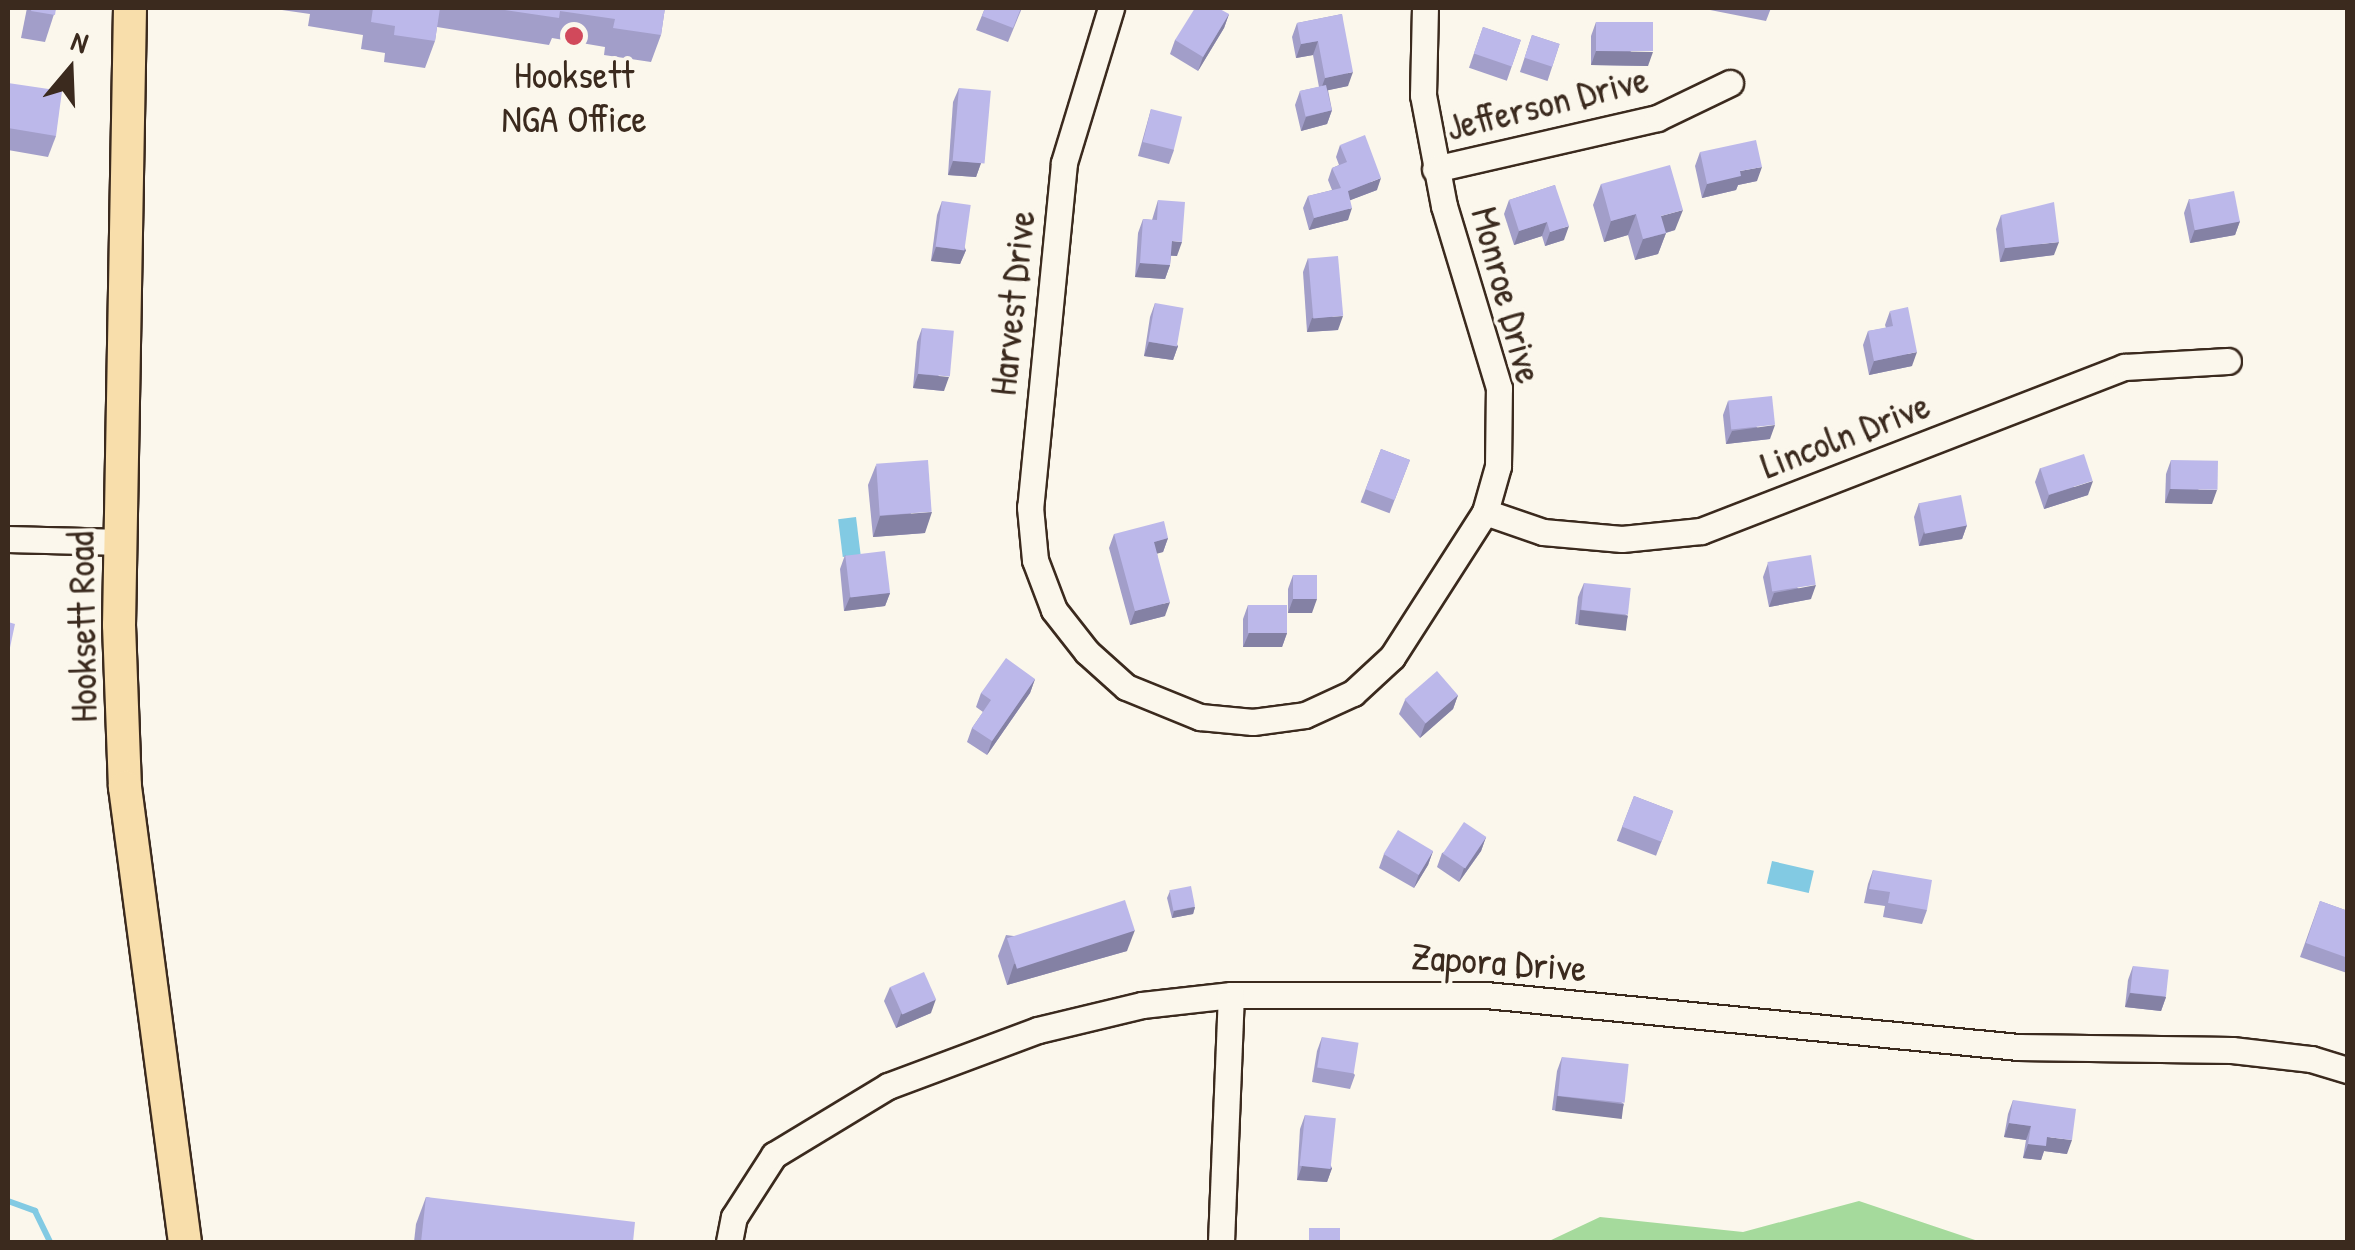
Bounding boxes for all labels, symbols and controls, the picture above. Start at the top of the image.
north arrow [20,20,120,120]
text: N [67,21,93,62]
marker: Hooksett NGA Office [563,25,585,47]
place label: Hooksett NGA Office [501,52,647,142]
street label: Jefferson Drive [1441,56,1653,150]
street label: Monroe Drive [1462,202,1552,388]
street label: Harvest Drive [980,208,1044,398]
street label: Lincoln Drive [1754,382,1936,488]
street label: Hooksett Road [58,531,106,723]
street label: Zapora Drive [1410,933,1588,991]

